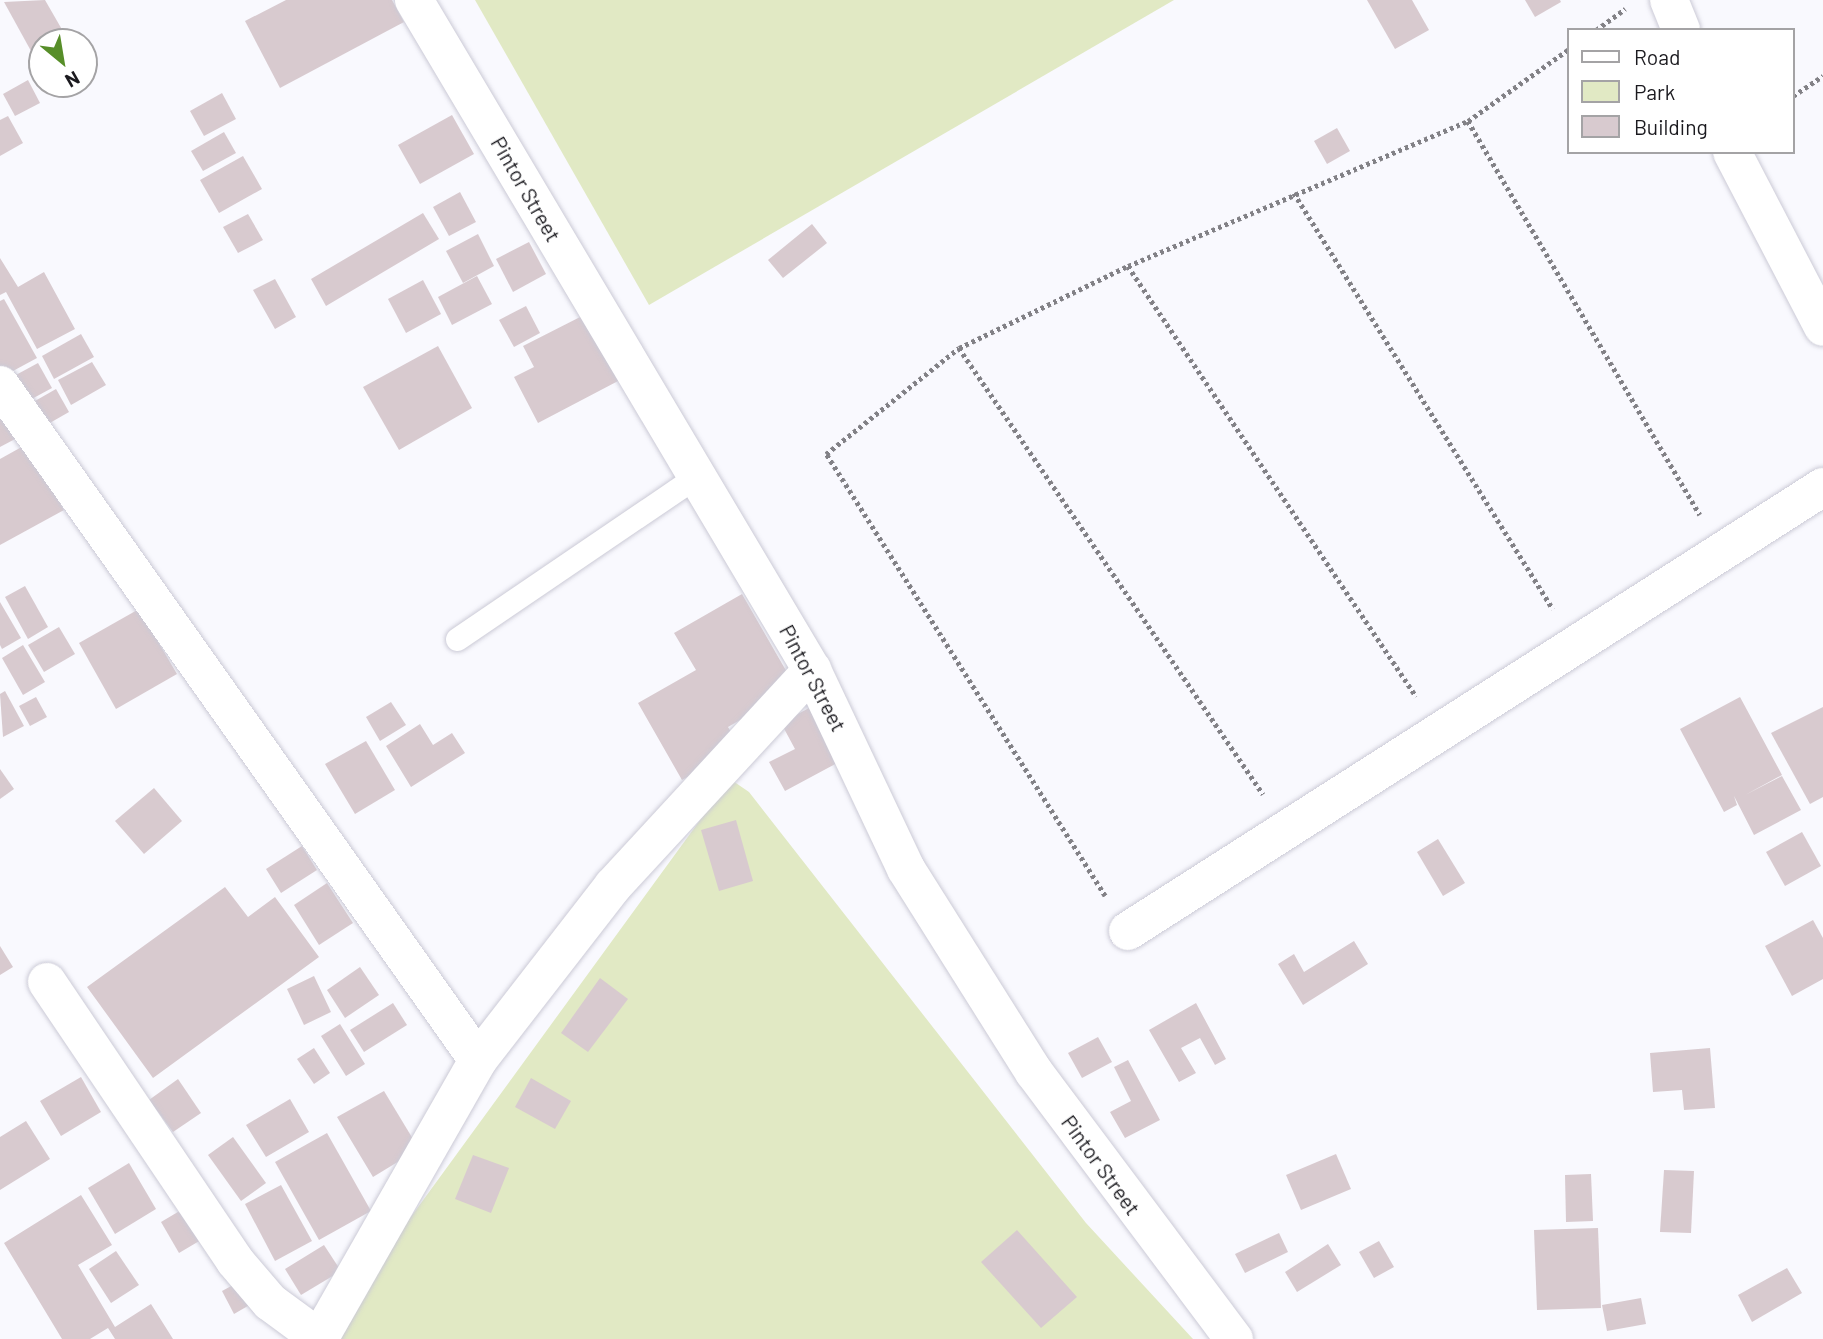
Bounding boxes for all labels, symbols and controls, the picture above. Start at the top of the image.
north arrow [28,28,98,98]
legend [1568,28,1795,154]
text: Road [1634,44,1680,69]
text: N [62,67,84,93]
text: Park [1634,79,1675,104]
text: Building [1634,114,1708,139]
street label: Pintor Street [486,132,566,246]
street label: Pintor Street [774,620,852,736]
street label: Pintor Street [1056,1110,1146,1220]

